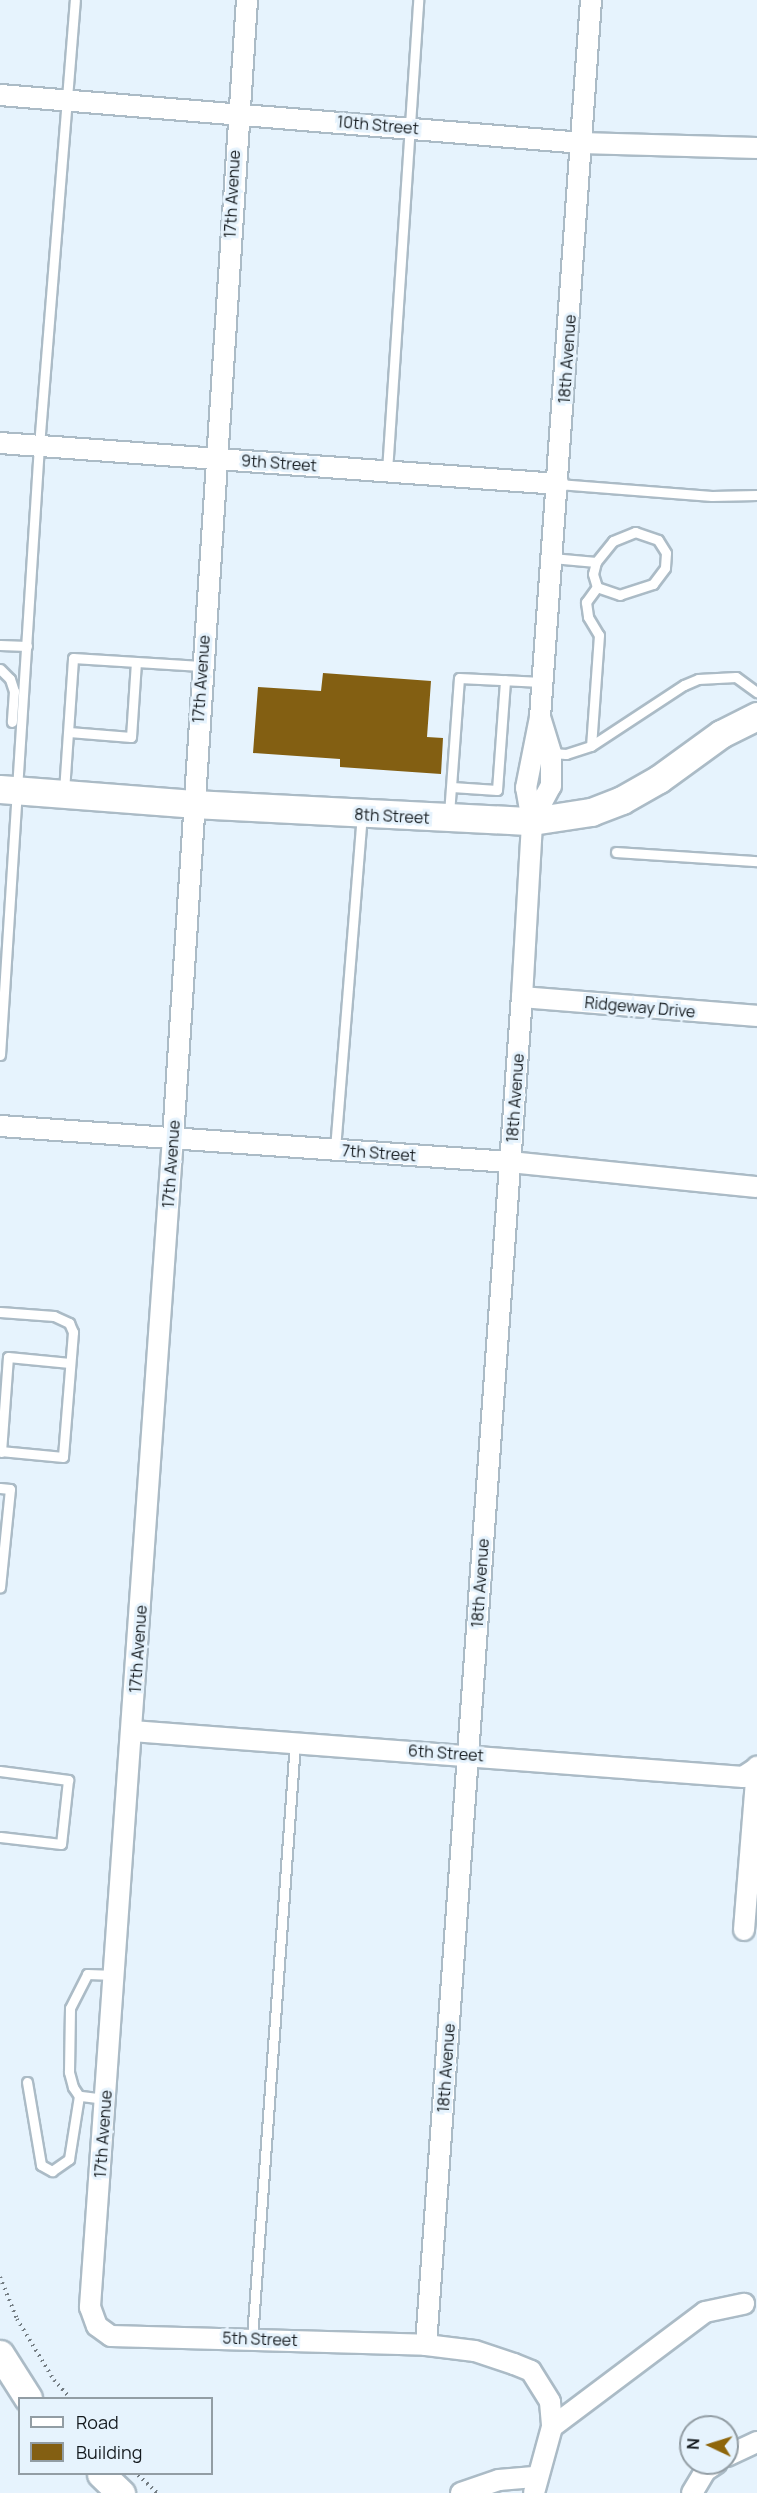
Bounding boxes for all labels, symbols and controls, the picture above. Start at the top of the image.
street label: 10th Street [336,112,420,138]
street label: 17th Avenue [220,149,244,239]
street label: 18th Avenue [554,314,580,404]
street label: 9th Street [240,451,318,475]
street label: 17th Avenue [188,634,214,724]
street label: 8th Street [354,804,430,828]
street label: Ridgeway Drive [584,993,696,1021]
street label: 18th Avenue [502,1053,528,1143]
street label: 17th Avenue [158,1119,184,1209]
street label: 7th Street [341,1141,417,1165]
street label: 18th Avenue [467,1538,493,1628]
street label: 17th Avenue [125,1604,151,1694]
street label: 6th Street [407,1741,485,1765]
street label: 18th Avenue [433,2023,459,2113]
street label: 17th Avenue [90,2089,116,2179]
street label: 5th Street [222,2328,298,2350]
legend [18,2397,213,2475]
text: Road [76,2410,119,2434]
north arrow [679,2415,739,2475]
text: N [682,2437,704,2450]
text: Building [76,2440,142,2464]

